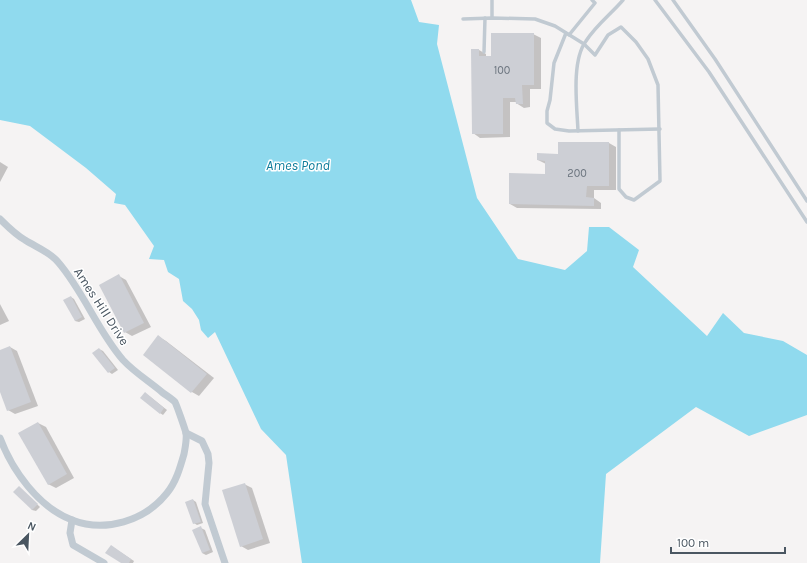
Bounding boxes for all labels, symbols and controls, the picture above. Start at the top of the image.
house number: 100 [494,64,510,77]
water label: Ames Pond [266,157,331,174]
house number: 200 [567,167,587,180]
street label: Ames Hill Drive [71,265,132,348]
north arrow [8,515,48,555]
text: N [26,519,38,534]
scale bar [671,529,785,555]
text: 100 m [677,536,709,550]

